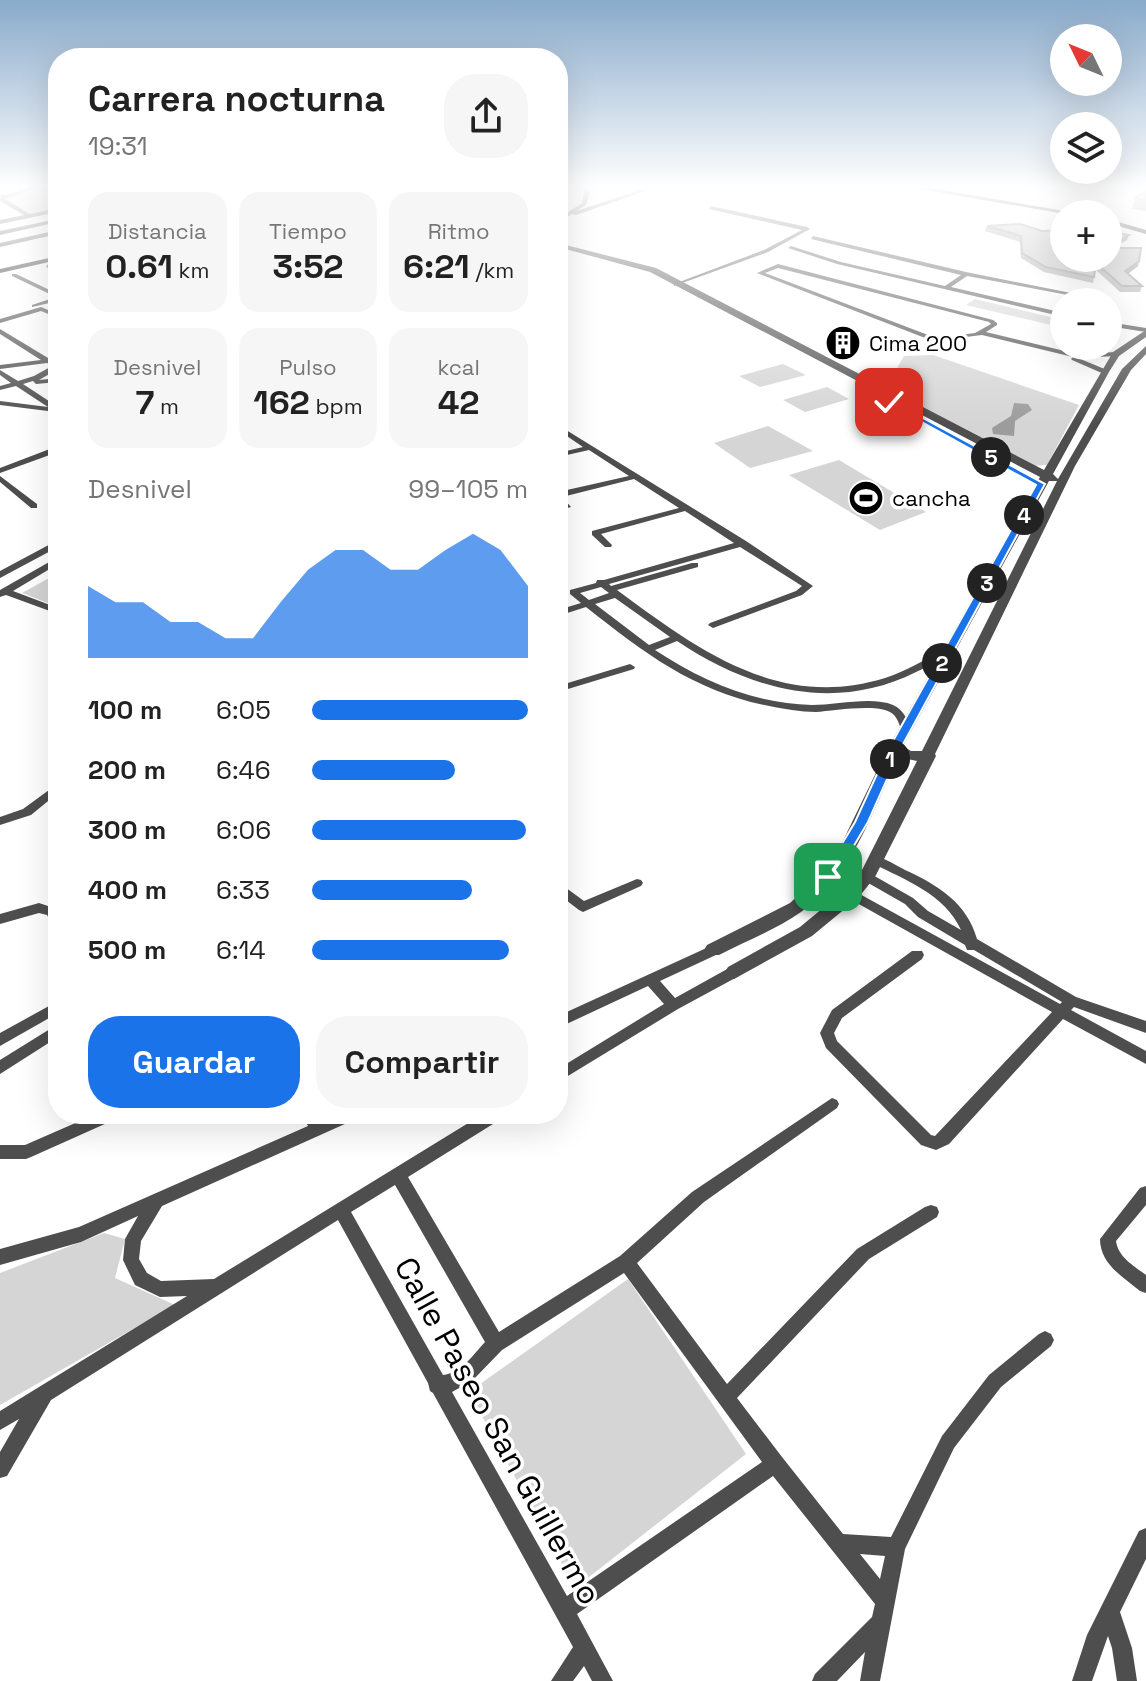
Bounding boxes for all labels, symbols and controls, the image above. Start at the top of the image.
north arrow [1050,24,1122,96]
map controls [1050,24,1122,360]
button: share [444,74,528,158]
text: Carrera nocturna [88,76,385,122]
button: layers [1050,112,1122,184]
text: 19:31 [88,129,148,163]
button: + [1050,200,1122,272]
text: Distancia [108,217,207,245]
text: Tiempo [269,217,347,245]
text: Ritmo [428,217,490,245]
text: 0.61 [105,245,173,288]
text: 3:52 [272,245,344,288]
text: 6:21 [403,245,470,288]
text: km [173,256,209,284]
text: /km [470,256,514,284]
button: − [1050,288,1122,360]
building icon: Cima 200 [824,324,862,362]
place label: Cima 200 [869,329,967,357]
text: Desnivel [113,353,201,381]
text: Pulso [279,353,337,381]
text: kcal [437,353,480,381]
pin [855,368,923,436]
icon: check [867,380,911,424]
text: 7 [136,381,154,424]
text: 162 [253,381,310,424]
text: 42 [438,381,480,424]
text: m [154,392,179,420]
text: bpm [310,392,363,420]
pin: 5 [971,437,1011,477]
text: 5 [984,443,998,471]
text: Desnivel [88,472,192,506]
text: 99–105 m [408,472,528,506]
sports icon: cancha [847,479,885,517]
place label: cancha [892,484,971,512]
pin: 4 [1004,495,1044,535]
text: 4 [1017,501,1031,529]
pin: 3 [967,563,1007,603]
text: 3 [980,569,994,597]
pin: 2 [922,643,962,683]
text: 2 [935,649,949,677]
text: 100 m [88,693,162,727]
text: 6:05 [216,693,271,727]
pin: 1 [870,739,910,779]
text: 1 [885,745,895,773]
text: 200 m [88,753,166,787]
text: 6:46 [216,753,271,787]
text: 300 m [88,813,166,847]
text: 6:06 [216,813,271,847]
pin [794,843,862,911]
icon: arrive [806,855,850,899]
text: 400 m [88,873,167,907]
text: 6:33 [216,873,270,907]
text: 500 m [88,933,166,967]
text: 6:14 [216,933,266,967]
button: Guardar [88,1016,300,1108]
button: Compartir [316,1016,528,1108]
street label: Calle Paseo San Guillermo [386,1250,610,1612]

